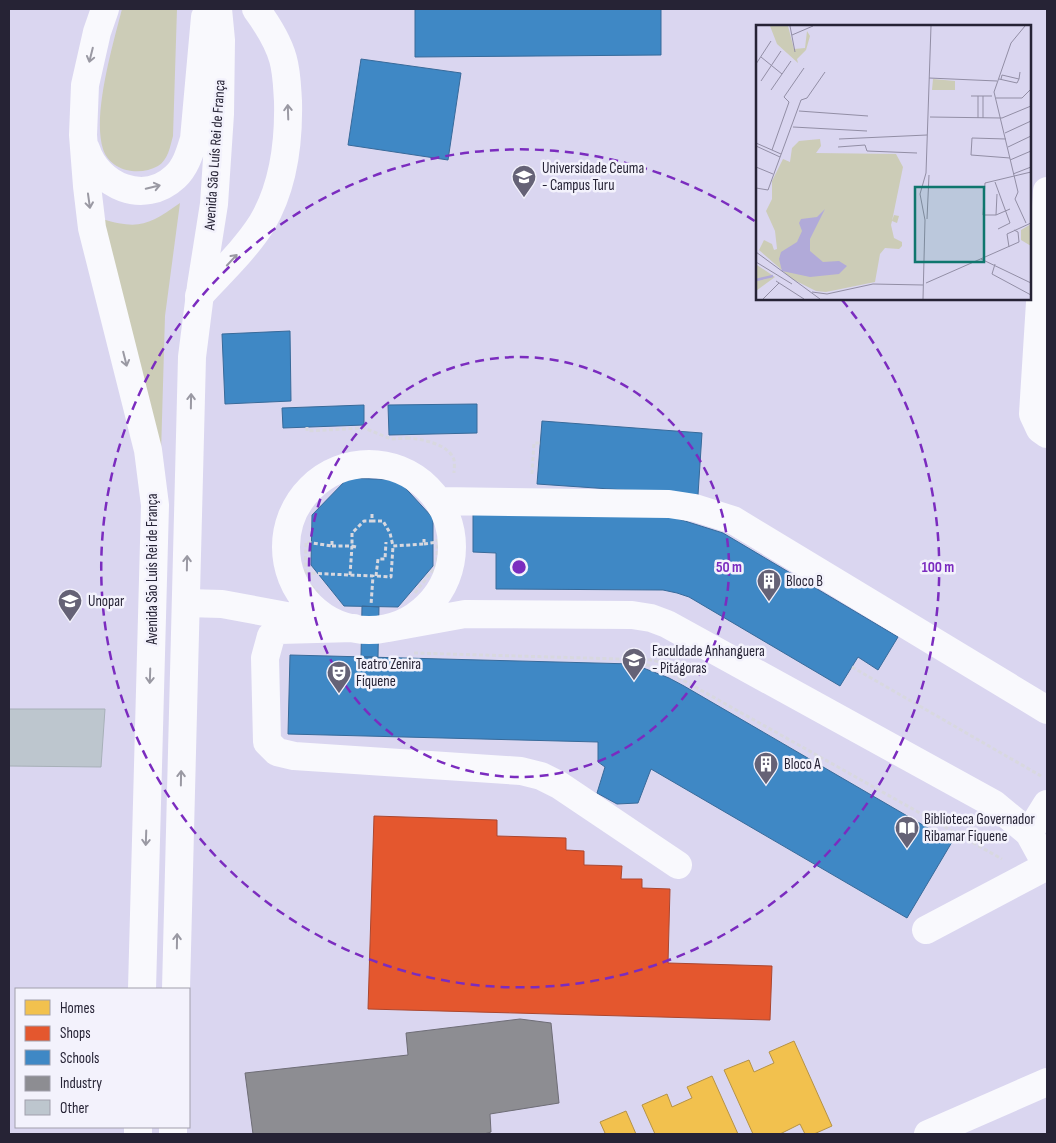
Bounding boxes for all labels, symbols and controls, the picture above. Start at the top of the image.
inset map [756,25,1031,300]
one-way arrow [86,47,95,63]
street label: Avenida São Luís Rei de França [200,79,230,232]
one-way arrow [283,104,293,120]
place label: Universidade Ceuma - Campus Turu [542,159,644,195]
school or university icon: Universidade Ceuma - Campus Turu [511,164,537,198]
one-way arrow [145,182,161,191]
one-way arrow [84,193,94,209]
one-way arrow [226,253,238,266]
one-way arrow [121,351,130,367]
one-way arrow [186,393,196,409]
street label: Avenida São Luís Rei de França [143,493,162,645]
one-way arrow [182,555,192,572]
centre of rings [510,558,528,576]
text: 50 m [716,558,742,577]
text: 100 m [922,558,954,577]
building icon: Bloco B [756,568,782,602]
place label: Bloco B [786,572,823,591]
school or university icon: Unopar [57,588,83,622]
place label: Unopar [88,592,125,611]
place label: Faculdade Anhanguera - Pitágoras [652,642,765,678]
school or university icon: Faculdade Anhanguera - Pitágoras [621,647,647,681]
place label: Teatro Zenira Fiquene [356,655,421,691]
theatre icon: Teatro Zenira Fiquene [326,660,352,694]
one-way arrow [146,668,155,684]
building icon: Bloco A [753,751,779,785]
place label: Bloco A [784,755,821,774]
one-way arrow [177,770,186,786]
place label: Biblioteca Governador Ribamar Fiquene [924,810,1036,846]
library icon: Biblioteca Governador Ribamar Fiquene [894,815,920,849]
one-way arrow [141,830,151,846]
one-way arrow [173,933,182,949]
legend [15,988,190,1128]
text: Homes [60,999,95,1018]
text: Shops [60,1024,91,1043]
text: Schools [60,1049,99,1068]
text: Industry [60,1074,102,1093]
text: Other [60,1099,89,1118]

